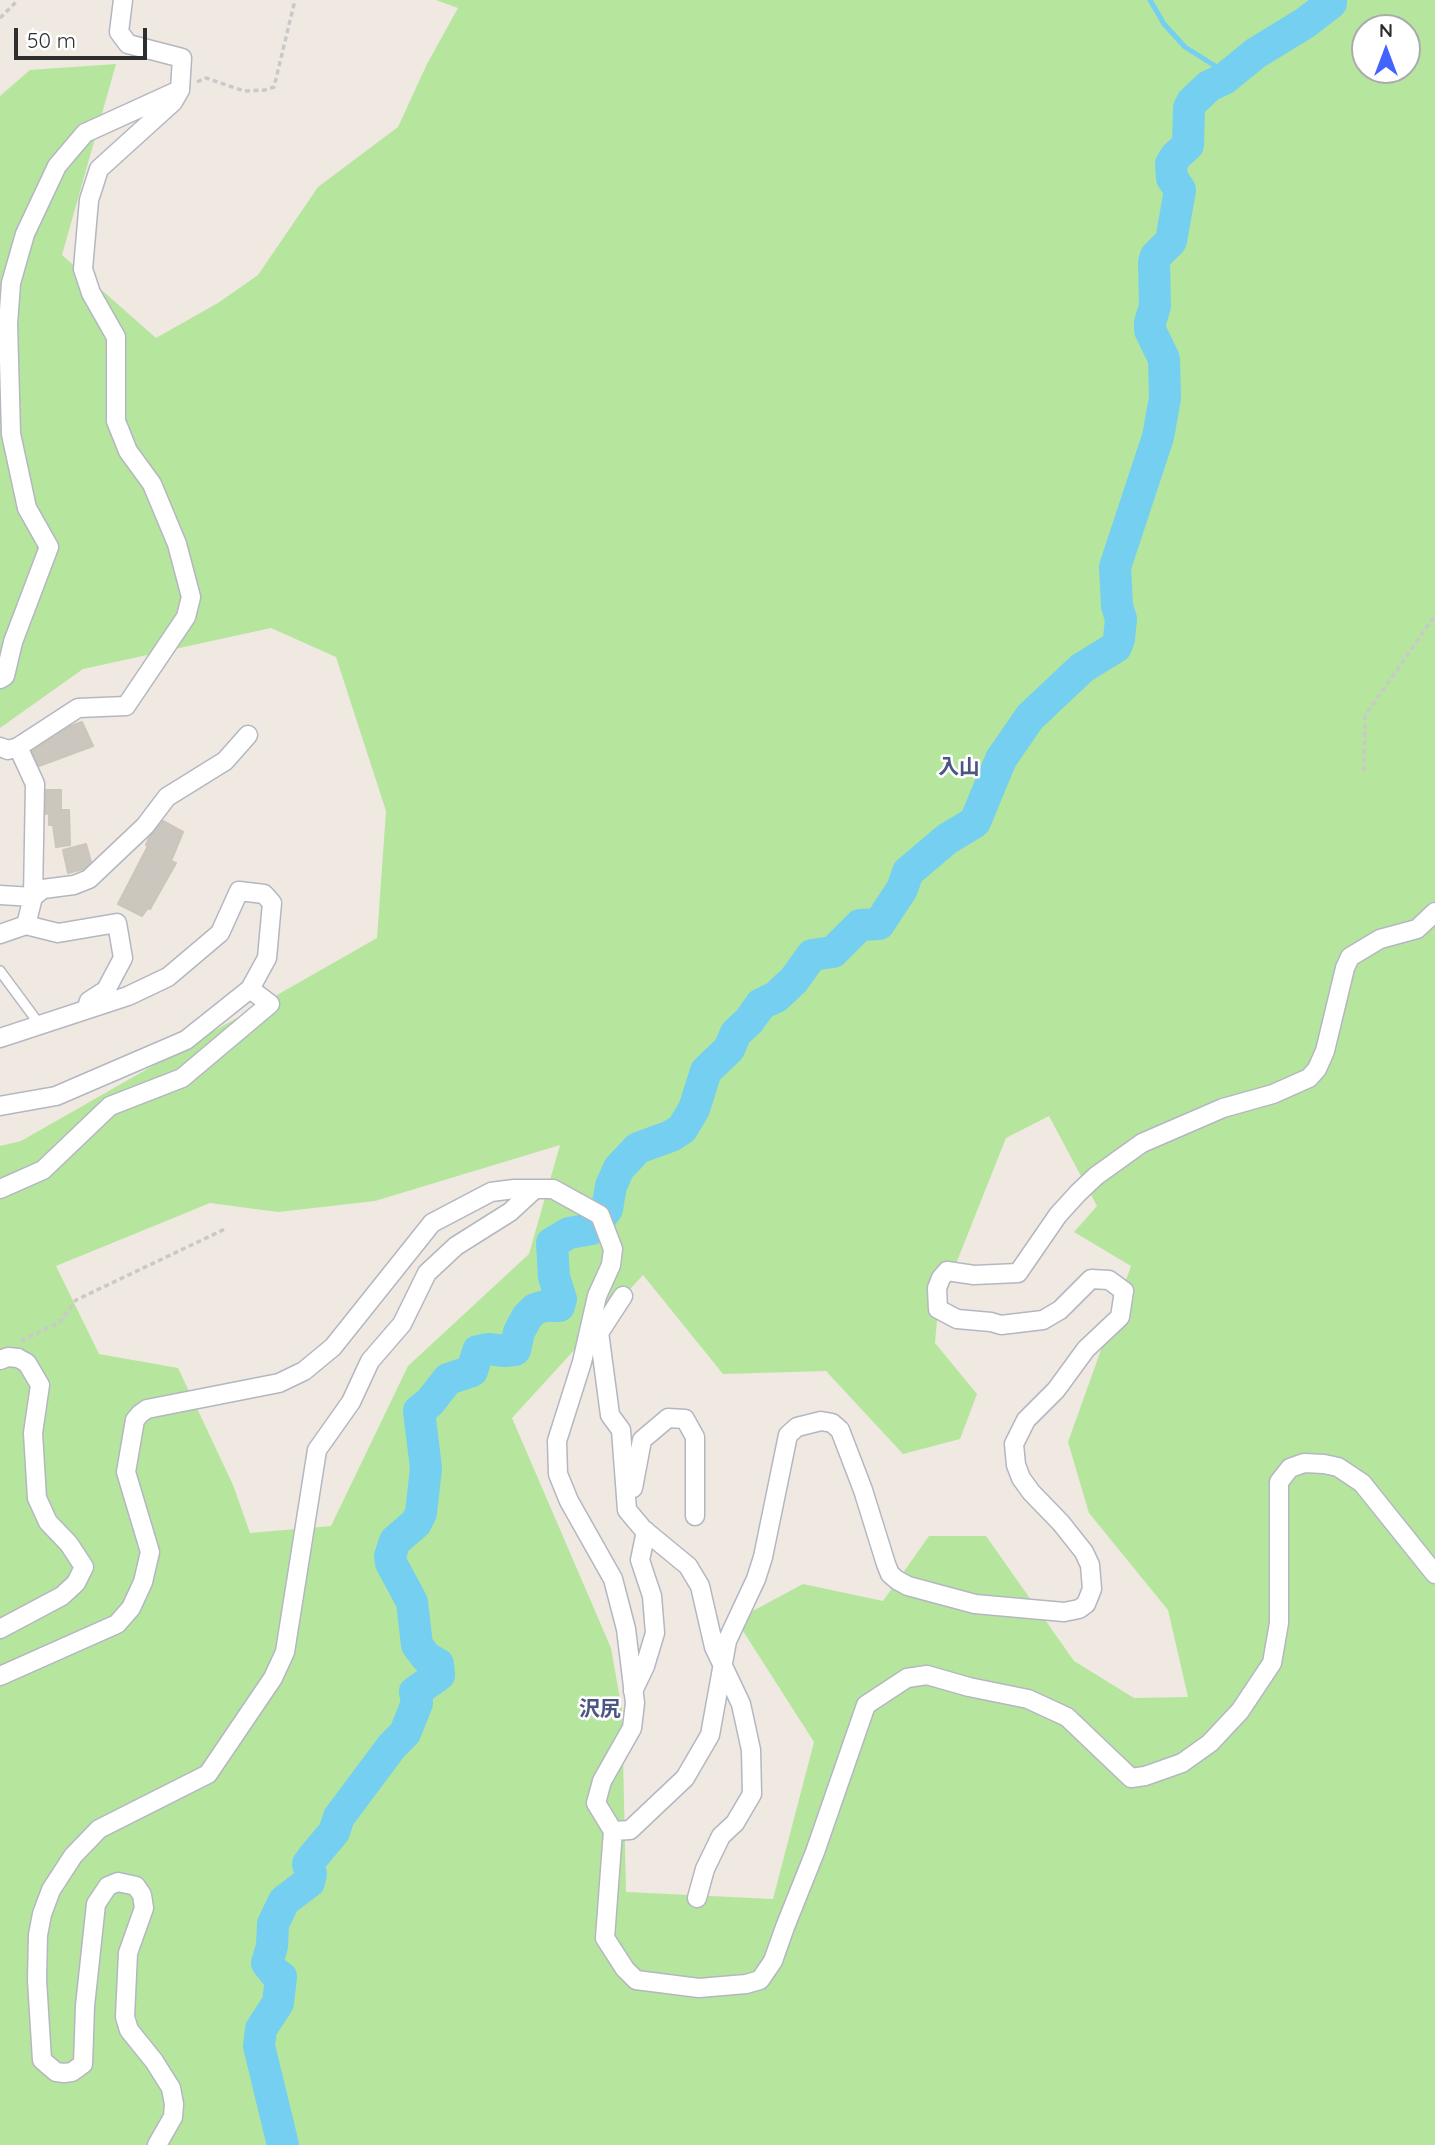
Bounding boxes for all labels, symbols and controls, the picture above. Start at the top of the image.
scale bar [18,14,150,58]
north arrow [1351,14,1421,84]
text: N [1379,18,1393,42]
text: 50 m [27,27,76,53]
district label: 入山 [938,755,980,781]
district label: 沢尻 [579,1697,621,1723]

